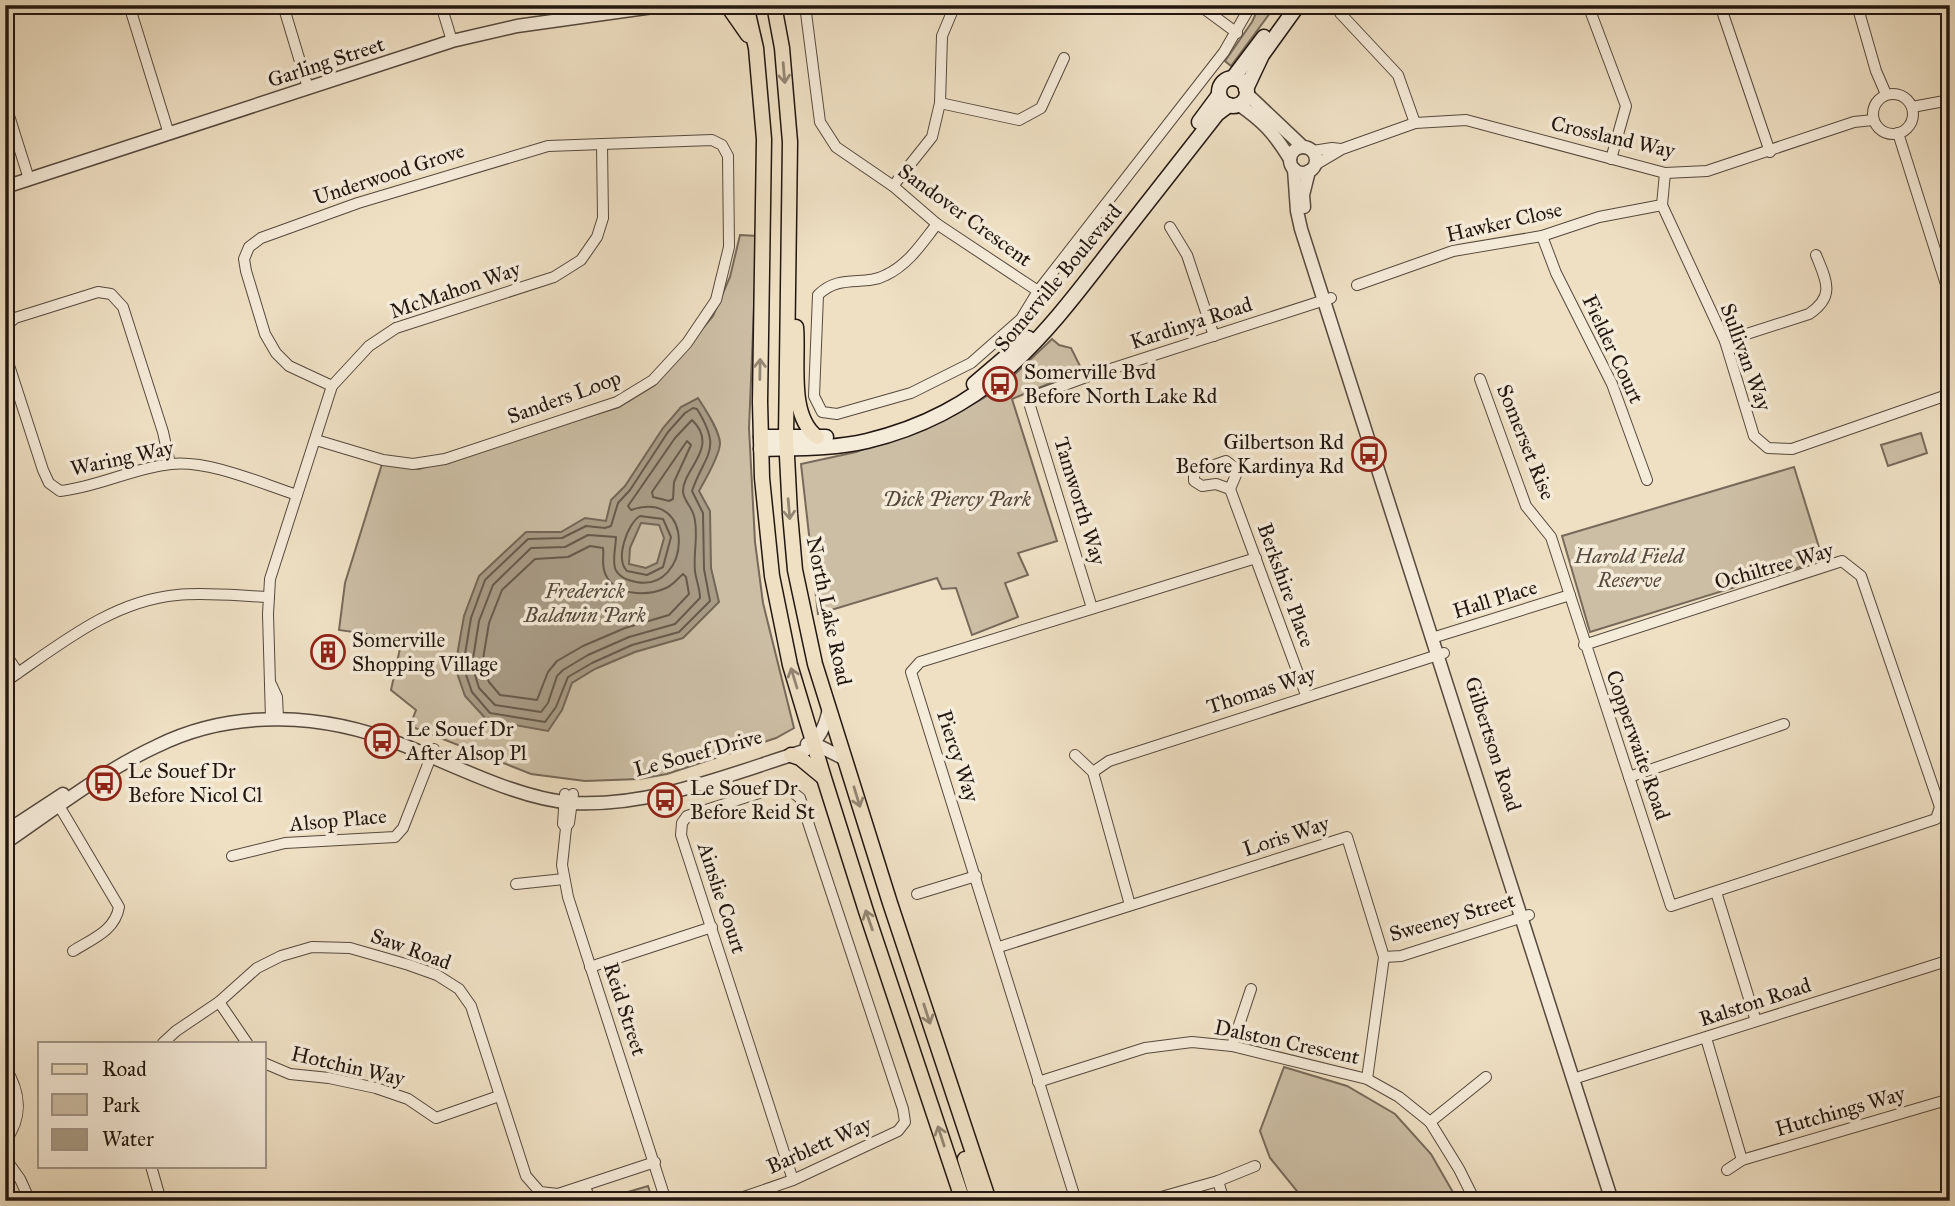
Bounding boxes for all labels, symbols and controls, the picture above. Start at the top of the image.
street label: Garling Street [264,31,388,93]
one-way arrow [778,61,791,83]
street label: Crossland Way [1548,110,1679,164]
street label: Underwood Grove [310,137,468,211]
street label: Sandover Crescent [893,158,1037,273]
street label: Hawker Close [1443,196,1565,248]
street label: Somerville Boulevard [989,198,1128,357]
street label: McMahon Way [386,255,525,325]
street label: Fielder Court [1576,290,1650,408]
street label: Kardinya Road [1127,291,1256,355]
street label: Sullivan Way [1715,300,1778,415]
one-way arrow [753,358,767,381]
place label: Somerville Bvd Before North Lake Rd [1024,359,1218,409]
street label: Sanders Loop [504,364,624,430]
bus stop icon: Somerville Bvd Before North Lake Rd [981,365,1019,403]
street label: Somerset Rise [1491,380,1561,504]
place label: Gilbertson Rd Before Kardinya Rd [1176,429,1344,479]
street label: Waring Way [68,434,177,482]
street label: Tamworth Way [1048,434,1112,569]
bus stop icon: Gilbertson Rd Before Kardinya Rd [1350,435,1388,473]
park label: Dick Piercy Park [883,486,1032,512]
one-way arrow [783,498,796,520]
street label: Berkshire Place [1251,519,1321,651]
street label: North Lake Road [801,534,858,688]
street label: Ochiltree Way [1712,536,1838,595]
park label: Harold Field Reserve [1573,543,1686,593]
street label: Hall Place [1450,574,1541,624]
park label: Frederick Baldwin Park [523,578,647,628]
place label: Somerville Shopping Village [352,627,498,677]
building icon: Somerville Shopping Village [309,633,347,671]
street label: Thomas Way [1203,660,1320,720]
one-way arrow [786,667,799,689]
street label: Copperwaite Road [1600,667,1676,824]
street label: Gilbertson Road [1459,673,1527,815]
street label: Piercy Way [931,707,985,806]
place label: Le Souef Dr After Alsop Pl [405,716,527,766]
bus stop icon: Le Souef Dr After Alsop Pl [363,722,401,760]
street label: Le Souef Drive [631,723,765,783]
place label: Le Souef Dr Before Nicol Cl [128,758,263,808]
bus stop icon: Le Souef Dr Before Nicol Cl [85,764,123,802]
place label: Le Souef Dr Before Reid St [690,775,815,825]
bus stop icon: Le Souef Dr Before Reid St [646,781,684,819]
one-way arrow [852,786,865,808]
street label: Alsop Place [287,803,388,837]
street label: Loris Way [1239,809,1334,862]
street label: Ainslie Court [692,838,752,957]
street label: Sweeney Street [1386,886,1518,947]
one-way arrow [862,910,874,932]
street label: Saw Road [367,922,455,976]
street label: Reid Street [598,959,652,1059]
street label: Ralston Road [1696,972,1815,1032]
one-way arrow [922,1002,934,1024]
street label: Dalston Crescent [1212,1014,1362,1070]
street label: Hotchin Way [289,1040,408,1092]
legend [38,1042,266,1168]
text: Road [102,1056,147,1082]
street label: Hutchings Way [1772,1080,1909,1142]
text: Park [102,1092,140,1118]
street label: Barblett Way [763,1110,876,1180]
one-way arrow [934,1125,947,1147]
text: Water [102,1126,154,1152]

